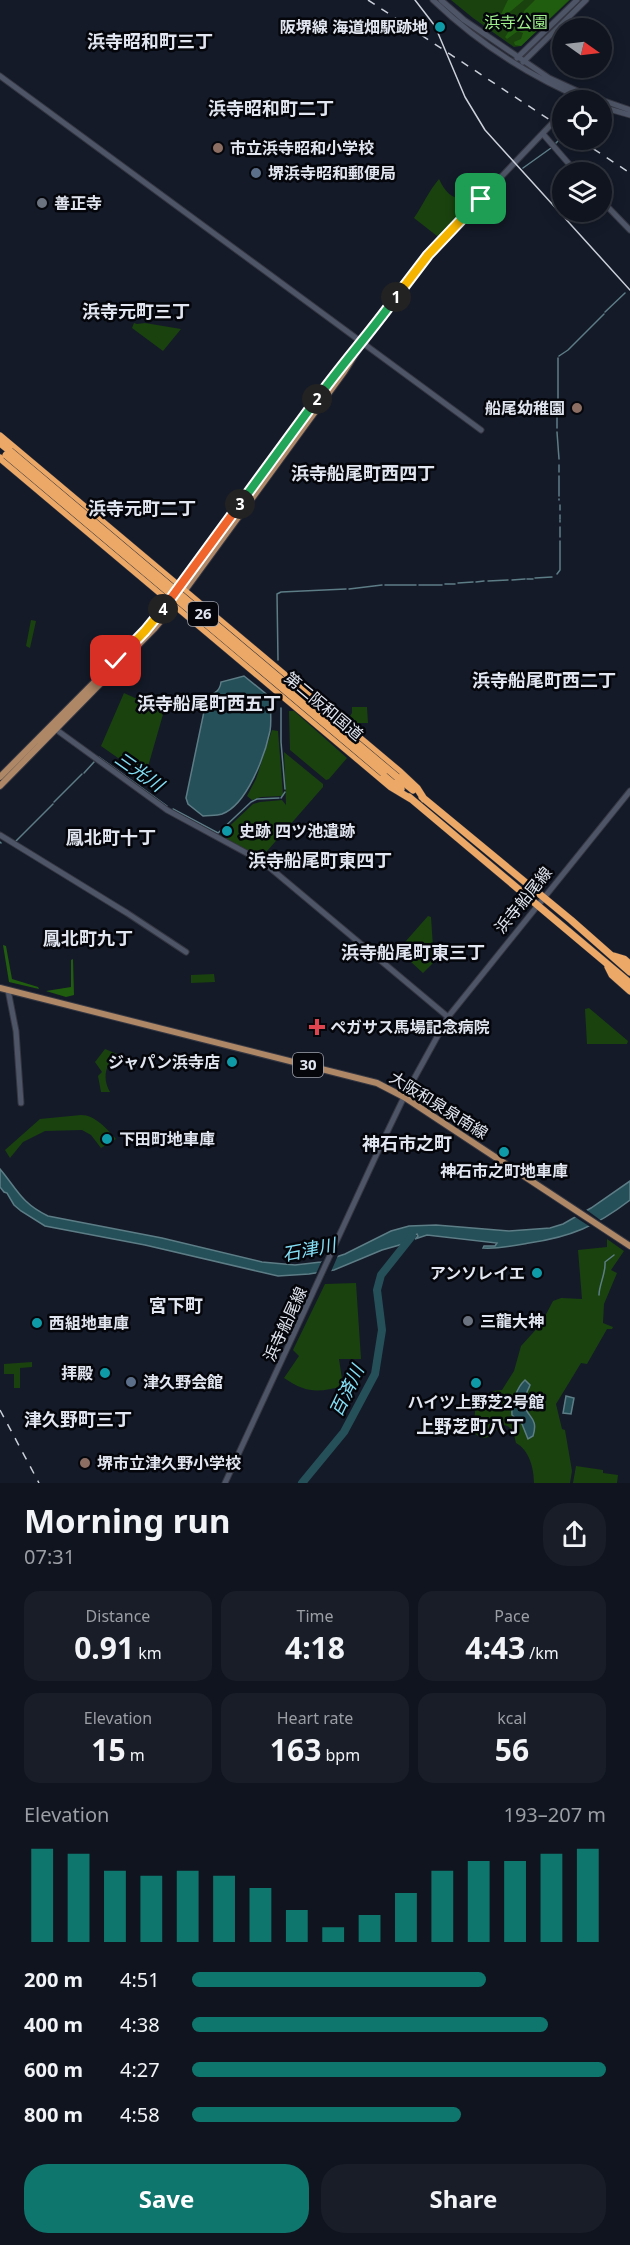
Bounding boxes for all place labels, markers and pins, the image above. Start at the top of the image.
place label: 阪堺線 海道畑駅跡地 [280,16,428,38]
marker: 阪堺線 海道畑駅跡地 [433,20,447,34]
place label: 市立浜寺昭和小学校 [230,137,374,159]
marker: 市立浜寺昭和小学校 [211,141,225,155]
place label: 堺浜寺昭和郵便局 [268,162,396,184]
marker: 堺浜寺昭和郵便局 [249,166,263,180]
pin [455,173,506,224]
place label: 善正寺 [54,192,102,214]
marker: 善正寺 [35,196,49,210]
pin: 1 [381,282,411,312]
pin: 2 [302,384,332,414]
place label: 船尾幼稚園 [485,397,565,419]
marker: 船尾幼稚園 [570,401,584,415]
pin: 3 [225,489,255,519]
pin: 4 [148,594,178,624]
pin [90,635,141,686]
place label: 史跡 四ツ池遺跡 [239,820,355,842]
marker: 史跡 四ツ池遺跡 [220,824,234,838]
place label: ペガサス馬場記念病院 [330,1016,490,1038]
marker: ペガサス馬場記念病院 [308,1018,326,1036]
place label: ジャパン浜寺店 [108,1051,220,1073]
marker: ジャパン浜寺店 [225,1055,239,1069]
place label: 下田町地車庫 [119,1128,215,1150]
marker: 下田町地車庫 [100,1132,114,1146]
marker: 神石市之町地車庫 [497,1145,511,1159]
place label: 神石市之町地車庫 [440,1160,568,1182]
place label: アンソレイエ [430,1262,525,1284]
marker: アンソレイエ [530,1266,544,1280]
place label: 三龍大神 [480,1310,544,1332]
place label: 西組地車庫 [49,1312,129,1334]
marker: 三龍大神 [461,1314,475,1328]
marker: 西組地車庫 [30,1316,44,1330]
place label: 拝殿 [61,1362,93,1384]
marker: 拝殿 [98,1366,112,1380]
place label: 津久野会館 [143,1371,223,1393]
marker: 津久野会館 [124,1375,138,1389]
marker: ハイツ上野芝2号館 [469,1376,483,1390]
place label: ハイツ上野芝2号館 [408,1391,544,1413]
place label: 堺市立津久野小学校 [97,1452,241,1474]
marker: 堺市立津久野小学校 [78,1456,92,1470]

